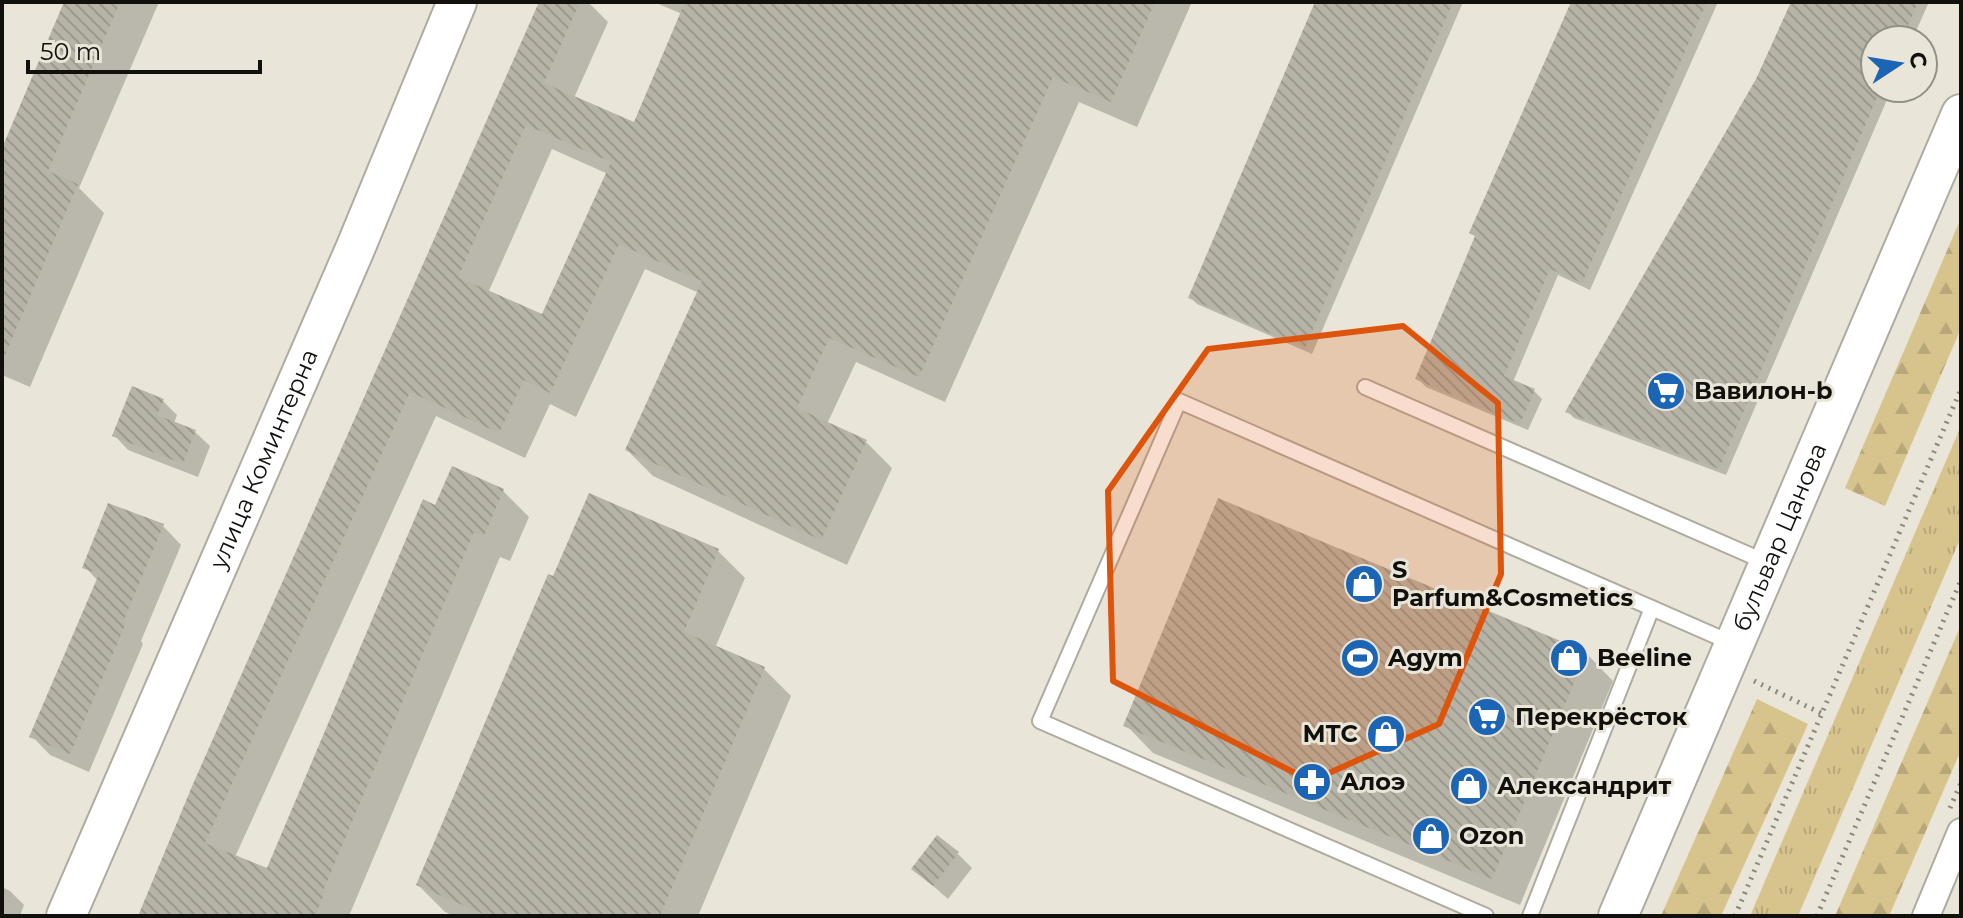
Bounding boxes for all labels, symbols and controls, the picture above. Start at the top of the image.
scale bar [28,24,260,74]
north arrow [1859,24,1939,104]
text: 50 m [40,37,101,66]
text: С [1903,49,1933,71]
street label: улица Коминтерна [203,345,324,574]
supermarket icon: Вавилон-b [1645,370,1687,412]
place label: Вавилон-b [1694,376,1833,405]
street label: бульвар Цанова [1726,438,1833,636]
place label: S Parfum&Cosmetics [1392,555,1633,612]
shop icon: S Parfum&Cosmetics [1343,563,1385,605]
sports icon: Agym [1339,637,1381,679]
shop icon: Beeline [1548,637,1590,679]
place label: Agym [1387,643,1463,672]
place label: Beeline [1597,643,1692,672]
supermarket icon: Перекрёсток [1466,696,1508,738]
place label: Перекрёсток [1515,702,1688,731]
shop icon: МТС [1365,713,1407,755]
place label: МТС [1302,719,1358,748]
pharmacy icon: Алоэ [1291,761,1333,803]
shop icon: Александрит [1448,765,1490,807]
place label: Алоэ [1340,767,1405,796]
place label: Александрит [1497,771,1672,800]
shop icon: Ozon [1410,815,1452,857]
place label: Ozon [1459,821,1524,850]

